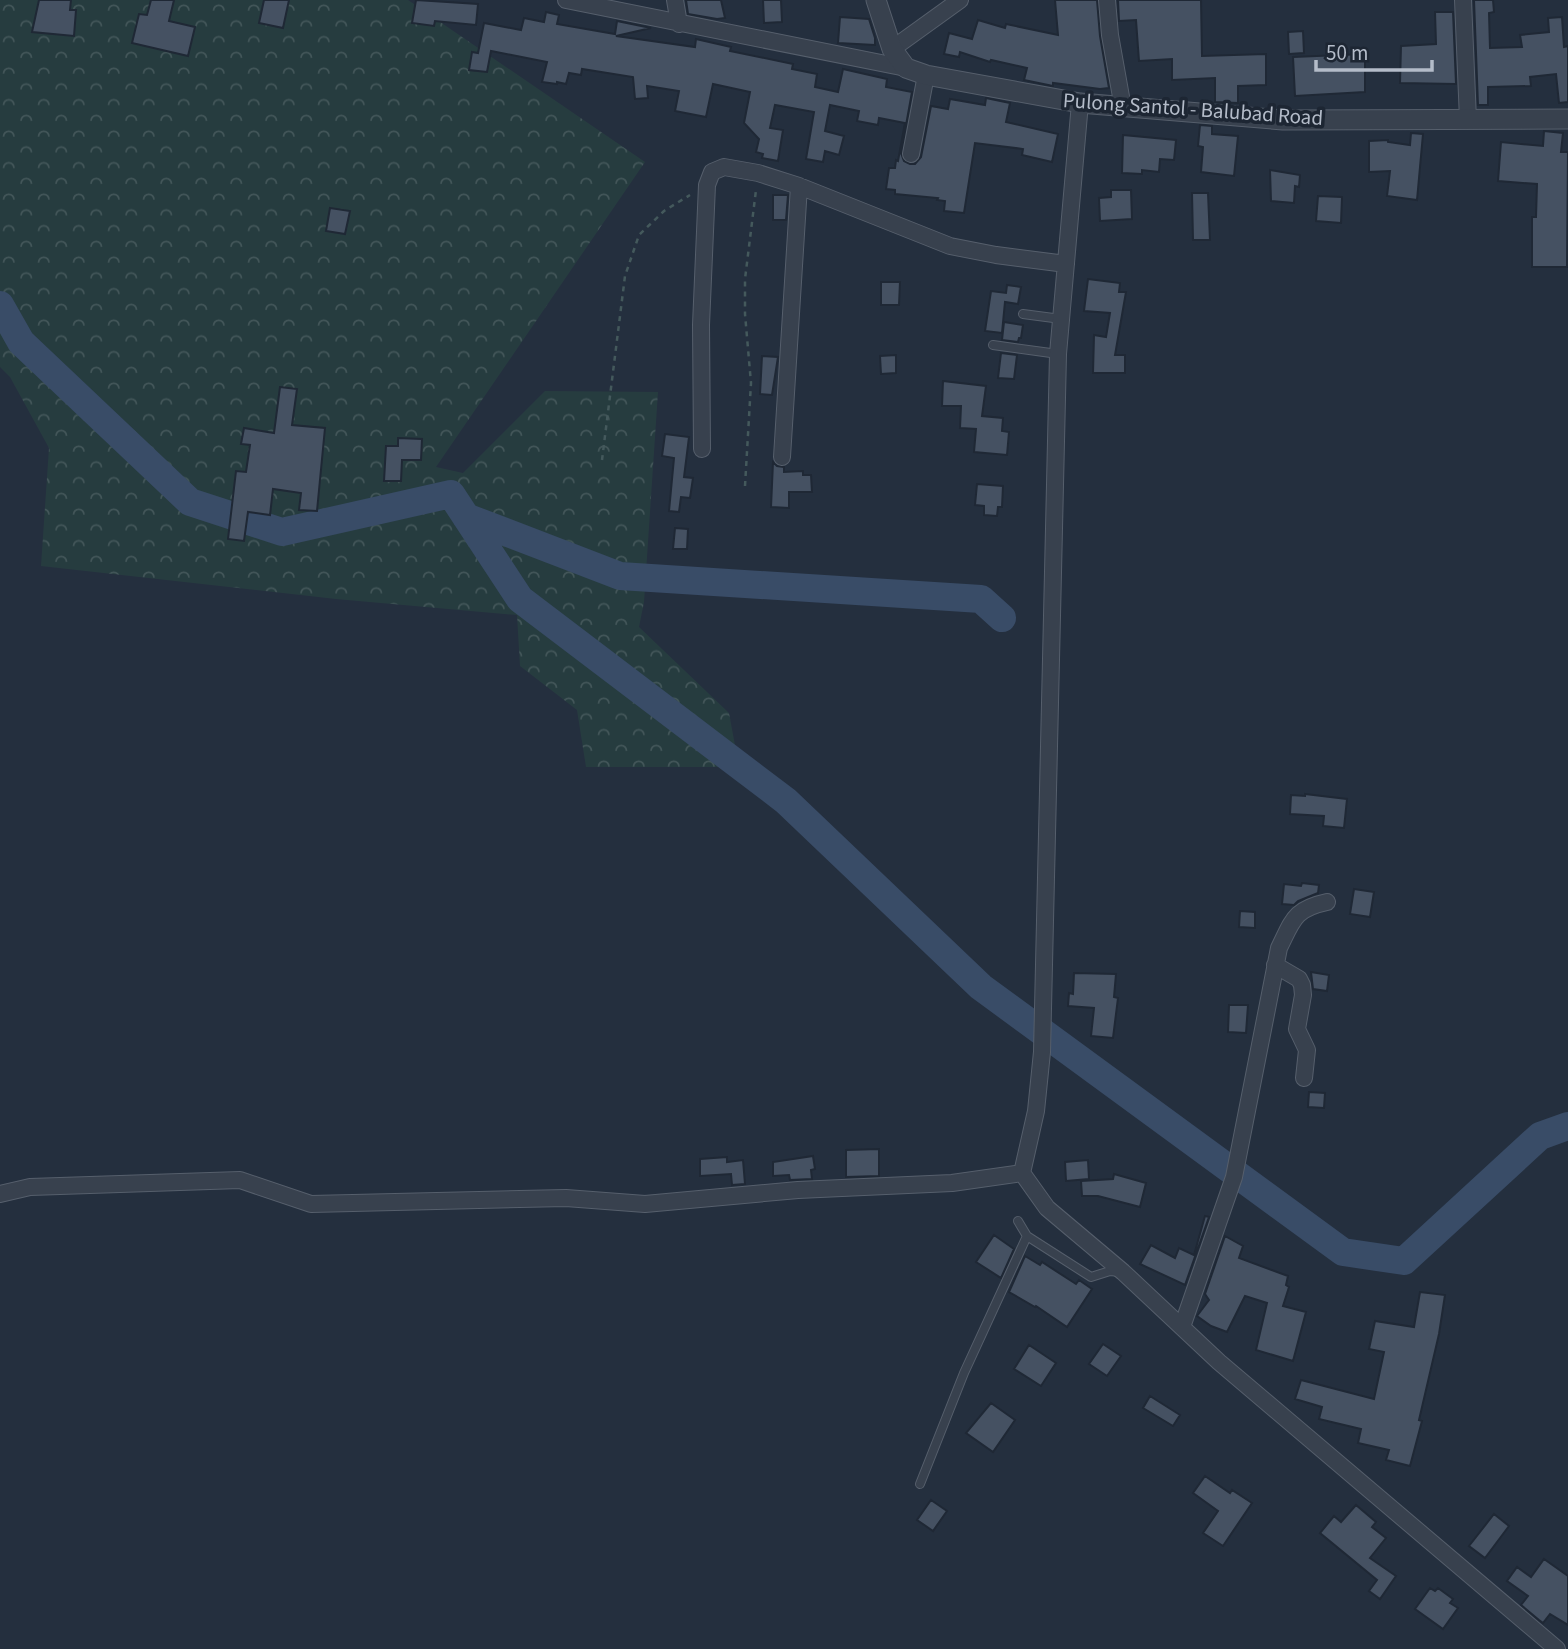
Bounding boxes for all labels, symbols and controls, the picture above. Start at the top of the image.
scale bar [1316,28,1432,72]
text: 50 m [1326,38,1368,68]
street label: Pulong Santol - Balubad Road [1062,85,1324,133]

